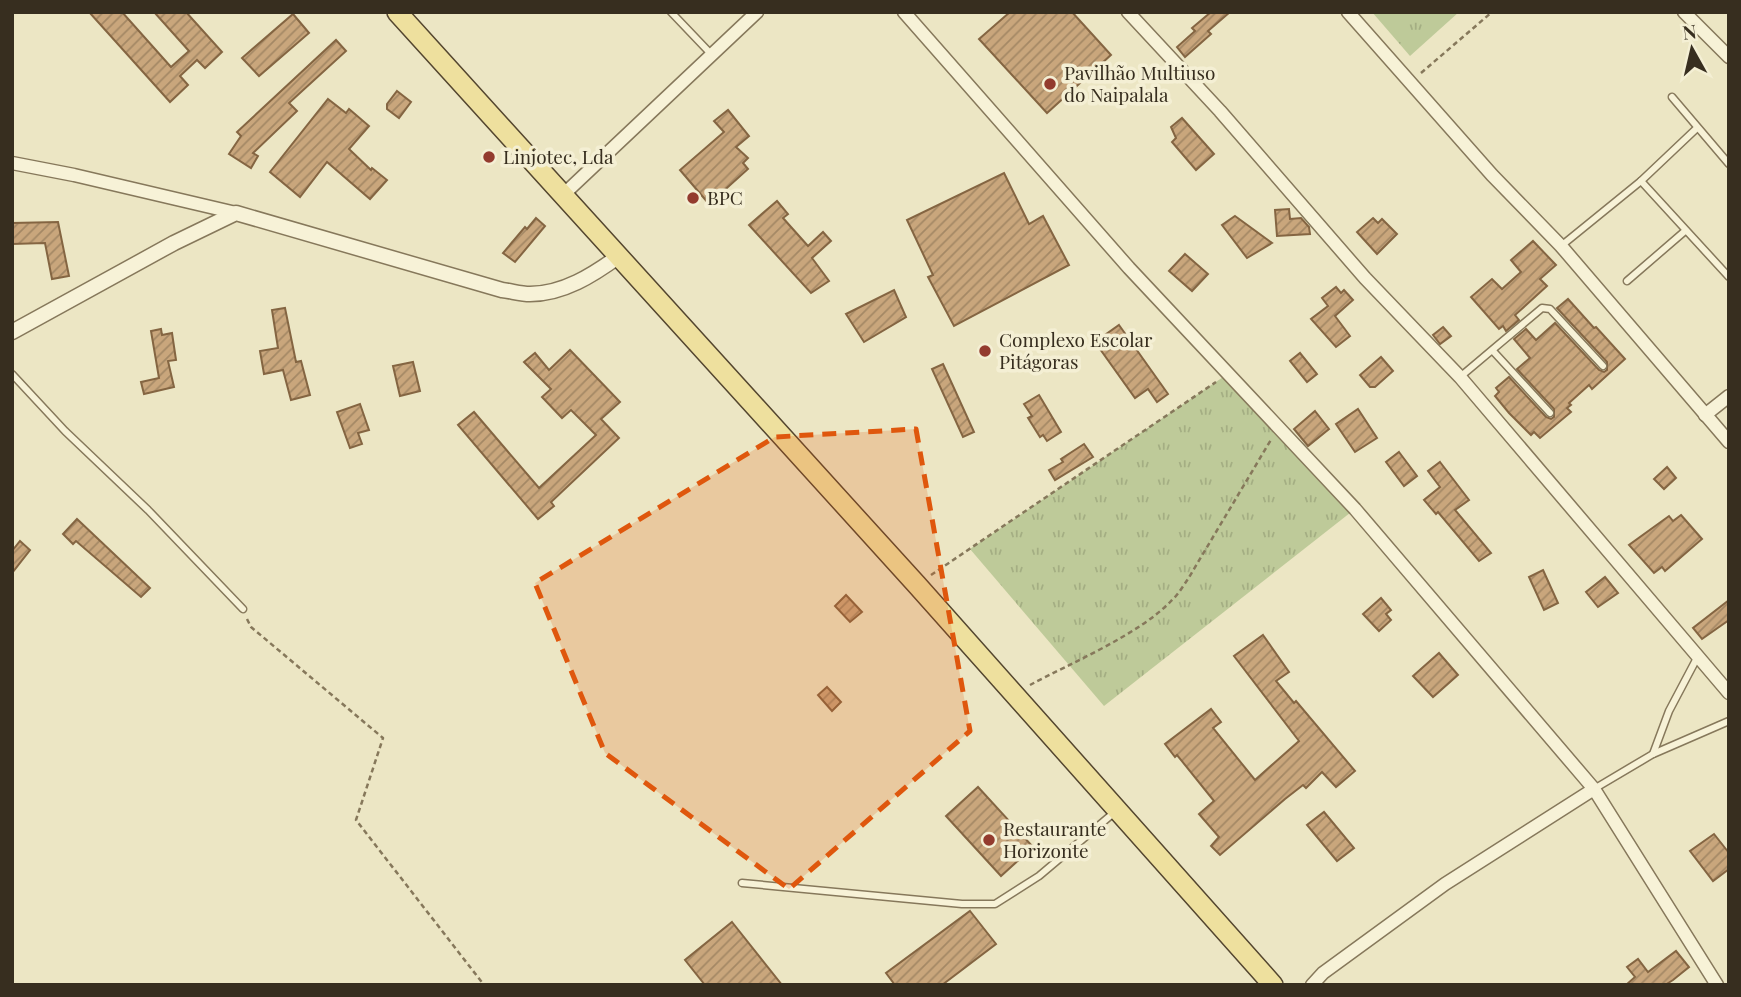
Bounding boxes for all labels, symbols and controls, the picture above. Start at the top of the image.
north arrow [1657,14,1727,84]
text: N [1681,17,1698,45]
place label: Pavilhão Multiuso do Naipalala [1064,59,1215,107]
marker: Pavilhão Multiuso do Naipalala [1042,76,1058,92]
place label: Linjotec, Lda [503,143,614,169]
marker: Linjotec, Lda [481,149,497,165]
place label: BPC [707,184,743,210]
marker: BPC [685,190,701,206]
place label: Complexo Escolar Pitágoras [999,326,1153,374]
marker: Complexo Escolar Pitágoras [977,343,993,359]
place label: Restaurante Horizonte [1003,815,1106,863]
marker: Restaurante Horizonte [981,832,997,848]

